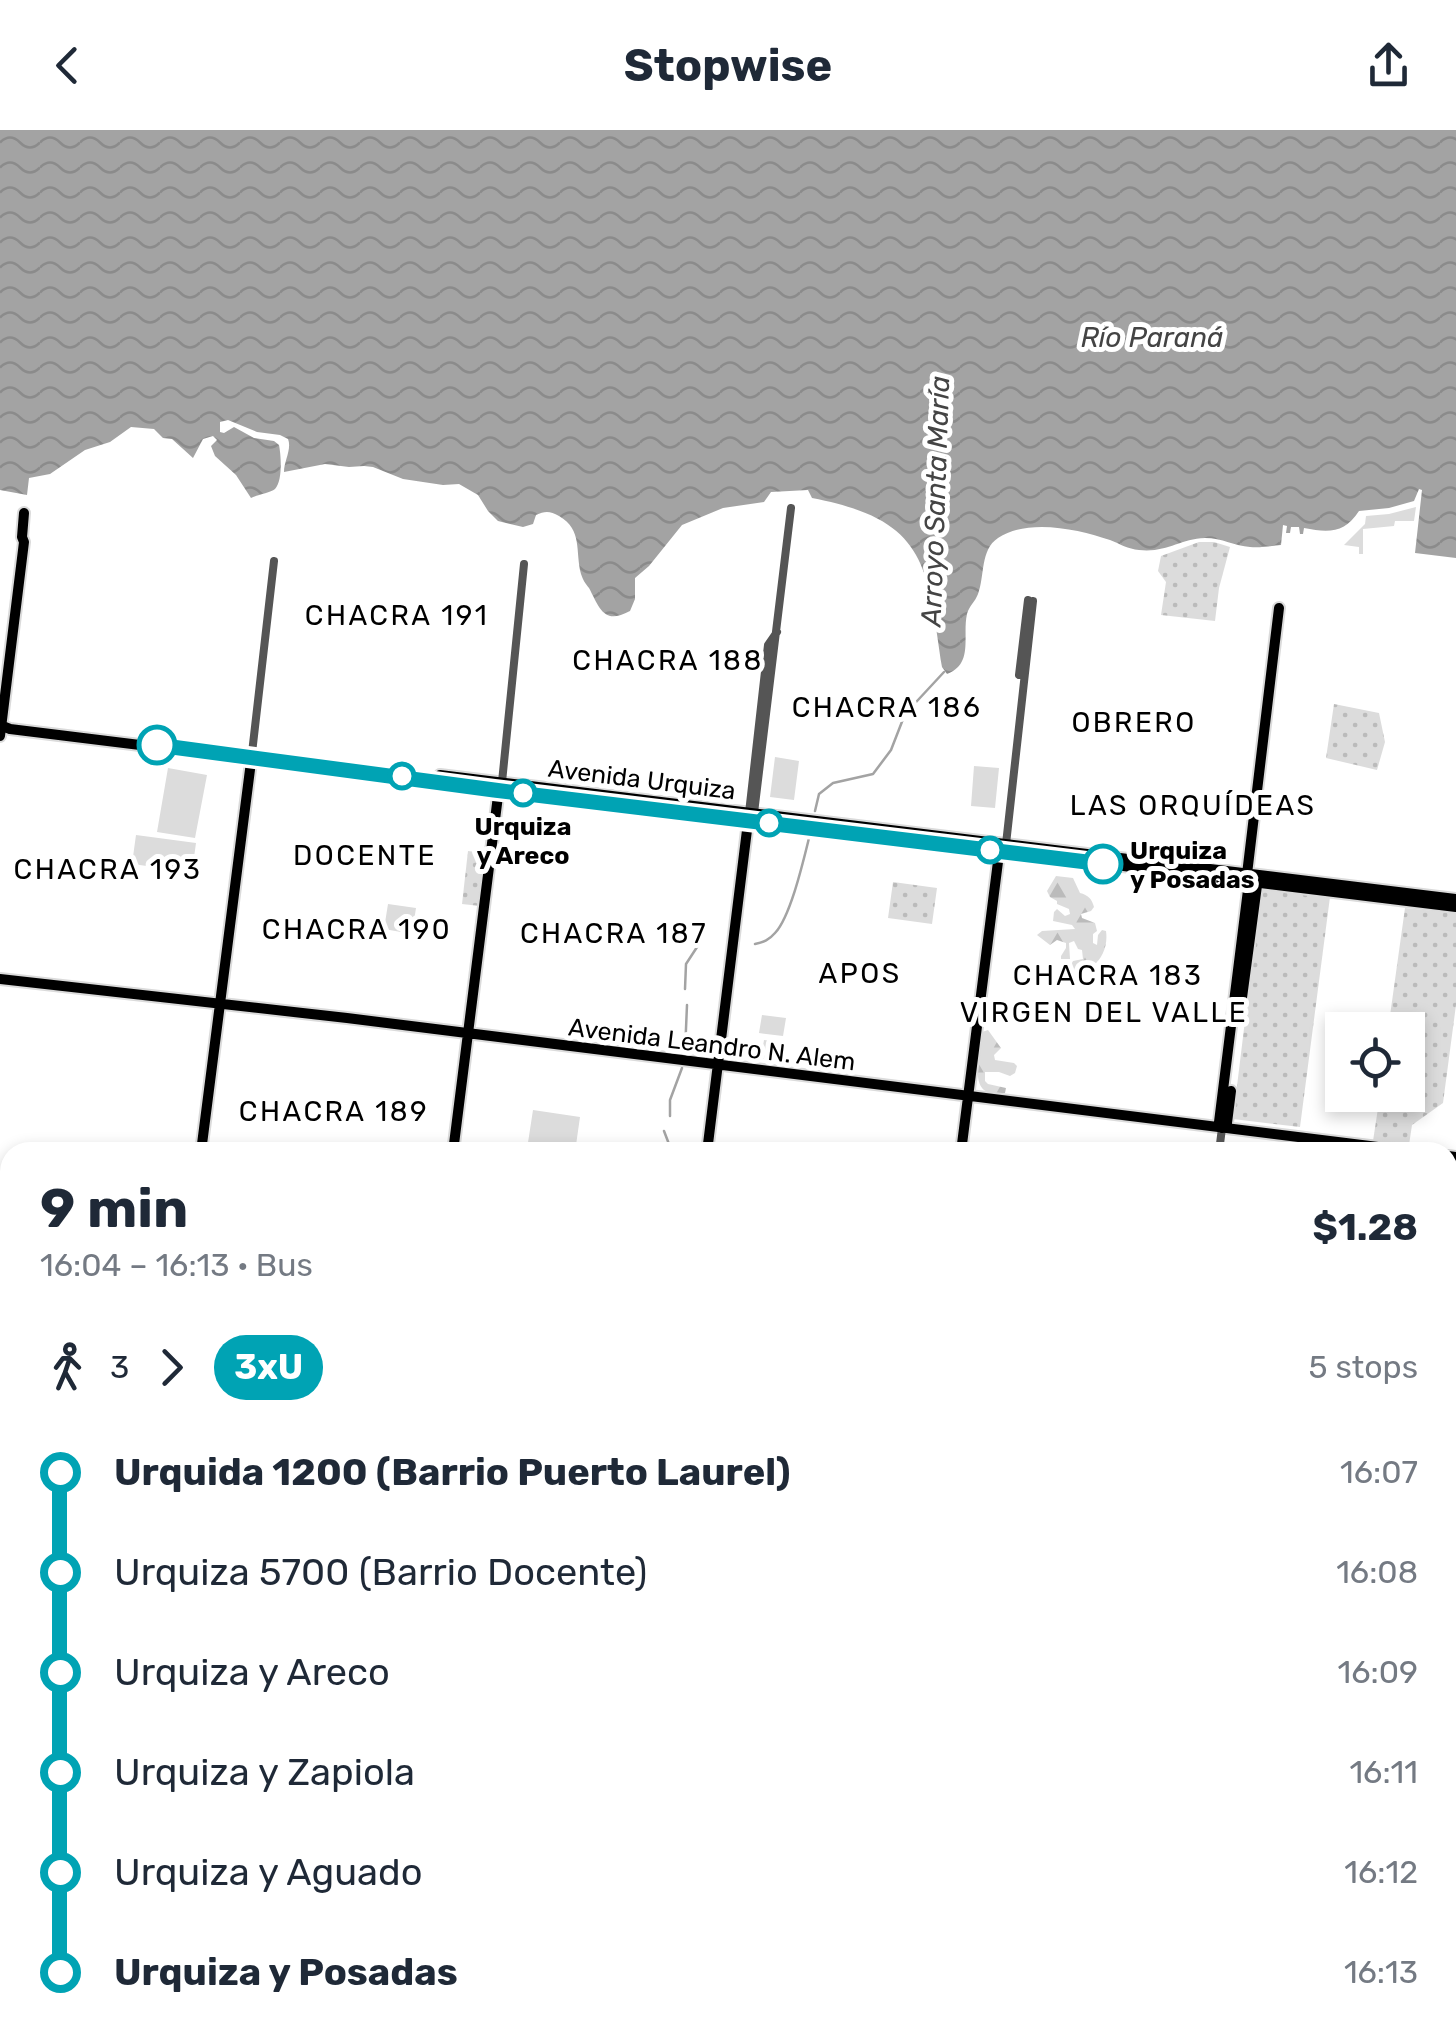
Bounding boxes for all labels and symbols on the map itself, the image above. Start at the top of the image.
water label: Río Paraná [1080,321,1224,354]
water label: Arroyo Santa María [915,375,956,629]
district label: CHACRA 191 [305,599,489,632]
district label: CHACRA 188 [572,644,764,677]
district label: CHACRA 186 [792,691,982,724]
district label: OBRERO [1071,706,1197,739]
unlabelled marker [138,726,176,764]
street label: Avenida Urquiza [547,754,737,805]
unlabelled marker [389,763,415,789]
marker: Urquiza y Areco [510,780,536,806]
district label: LAS ORQUÍDEAS [1070,789,1316,822]
unlabelled marker [756,810,782,836]
place label: Urquiza y Areco [475,812,571,870]
place label: Urquiza y Posadas [1130,836,1255,894]
unlabelled marker [977,837,1003,863]
district label: DOCENTE [293,839,437,872]
marker: Urquiza y Posadas [1084,845,1122,883]
district label: CHACRA 193 [14,853,202,886]
district label: CHACRA 190 [262,913,452,946]
district label: CHACRA 187 [520,917,708,950]
district label: APOS [818,957,902,990]
district label: CHACRA 183 [1013,959,1203,992]
district label: VIRGEN DEL VALLE [960,996,1248,1029]
street label: Avenida Leandro N. Alem [567,1013,857,1076]
district label: CHACRA 189 [239,1095,429,1128]

